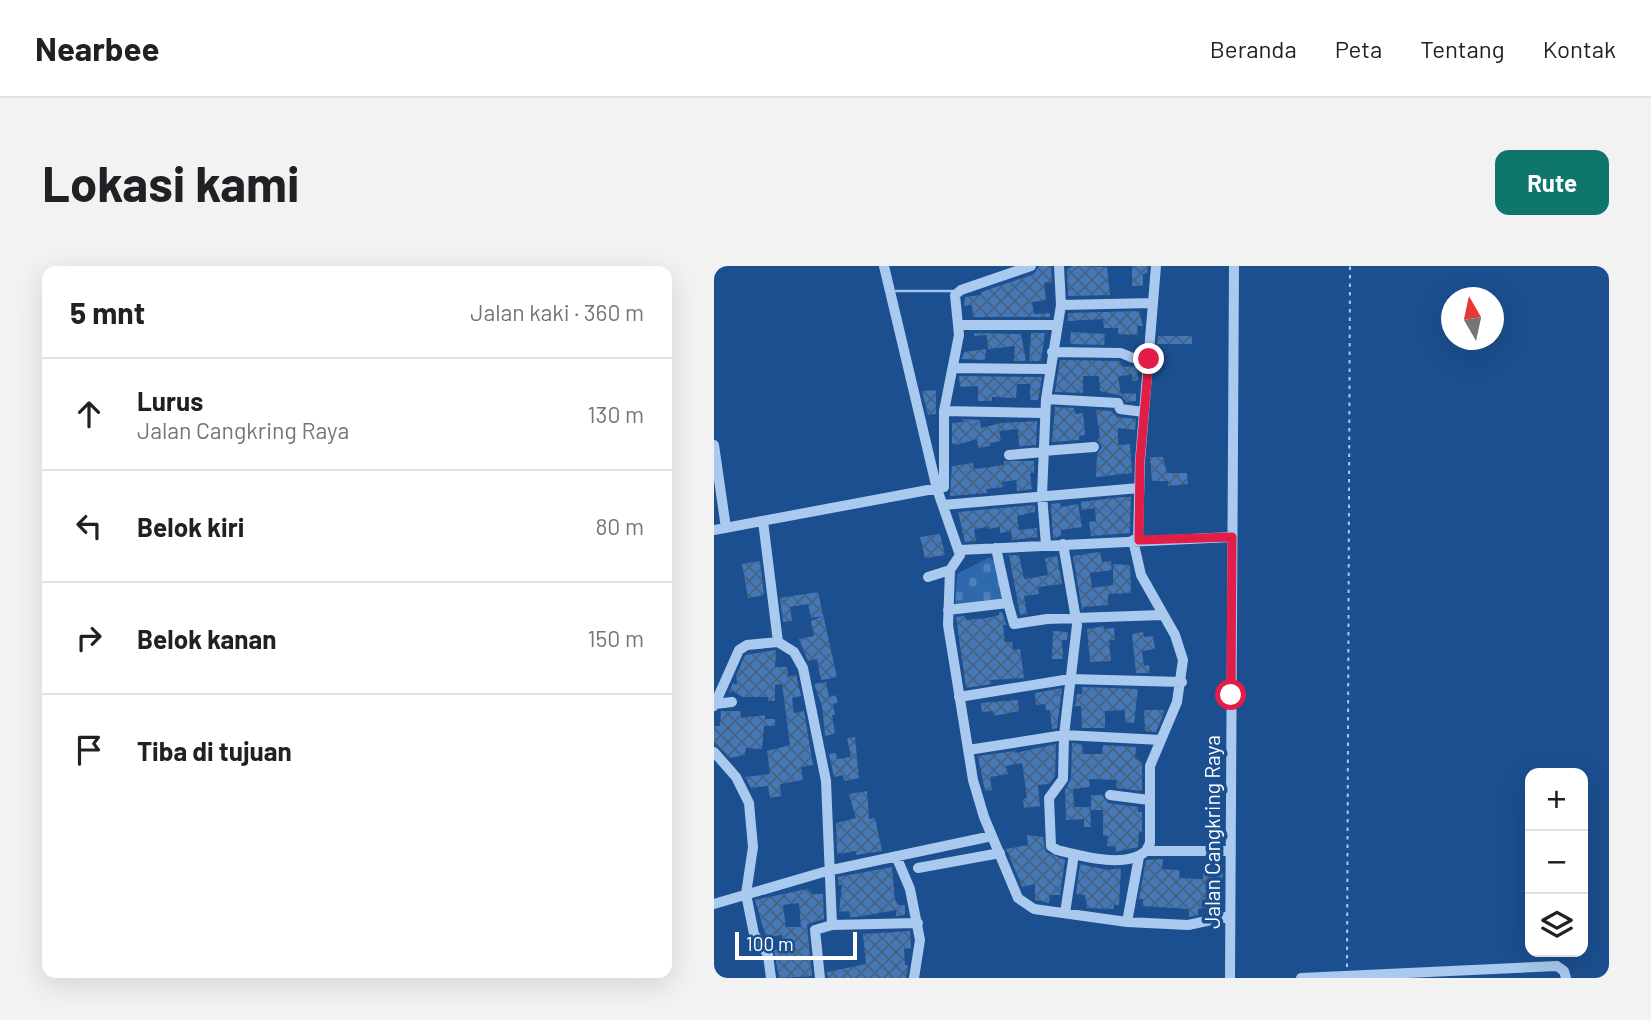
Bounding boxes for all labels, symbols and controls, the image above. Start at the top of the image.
text: Nearbee [35,28,159,68]
text: Beranda [1210,34,1297,63]
text: Peta [1335,34,1382,63]
text: Tentang [1420,34,1505,63]
text: Kontak [1543,34,1616,63]
button: Rute [1495,150,1609,215]
text: Lokasi kami [42,153,299,212]
north arrow [1441,287,1504,350]
text: 5 mnt [70,294,145,330]
text: Jalan kaki · 360 m [470,298,644,326]
route end [1133,343,1164,374]
text: Lurus [137,385,203,416]
icon: ahead [70,395,108,433]
text: 130 m [587,400,644,428]
text: Jalan Cangkring Raya [137,416,349,444]
icon: left [70,507,108,545]
text: Belok kiri [137,511,244,542]
text: 80 m [595,512,644,540]
icon: right [70,619,108,657]
text: Belok kanan [137,623,276,654]
text: 150 m [588,624,644,652]
route start [1215,679,1246,710]
icon: arrive [70,731,108,769]
text: Tiba di tujuan [137,735,292,766]
street label: Jalan Cangkring Raya [1199,735,1224,929]
map controls [1525,768,1588,957]
button: + [1525,768,1588,831]
button: − [1525,831,1588,894]
button: layers [1525,894,1588,957]
scale bar [735,929,858,961]
text: 100 m [746,932,794,955]

